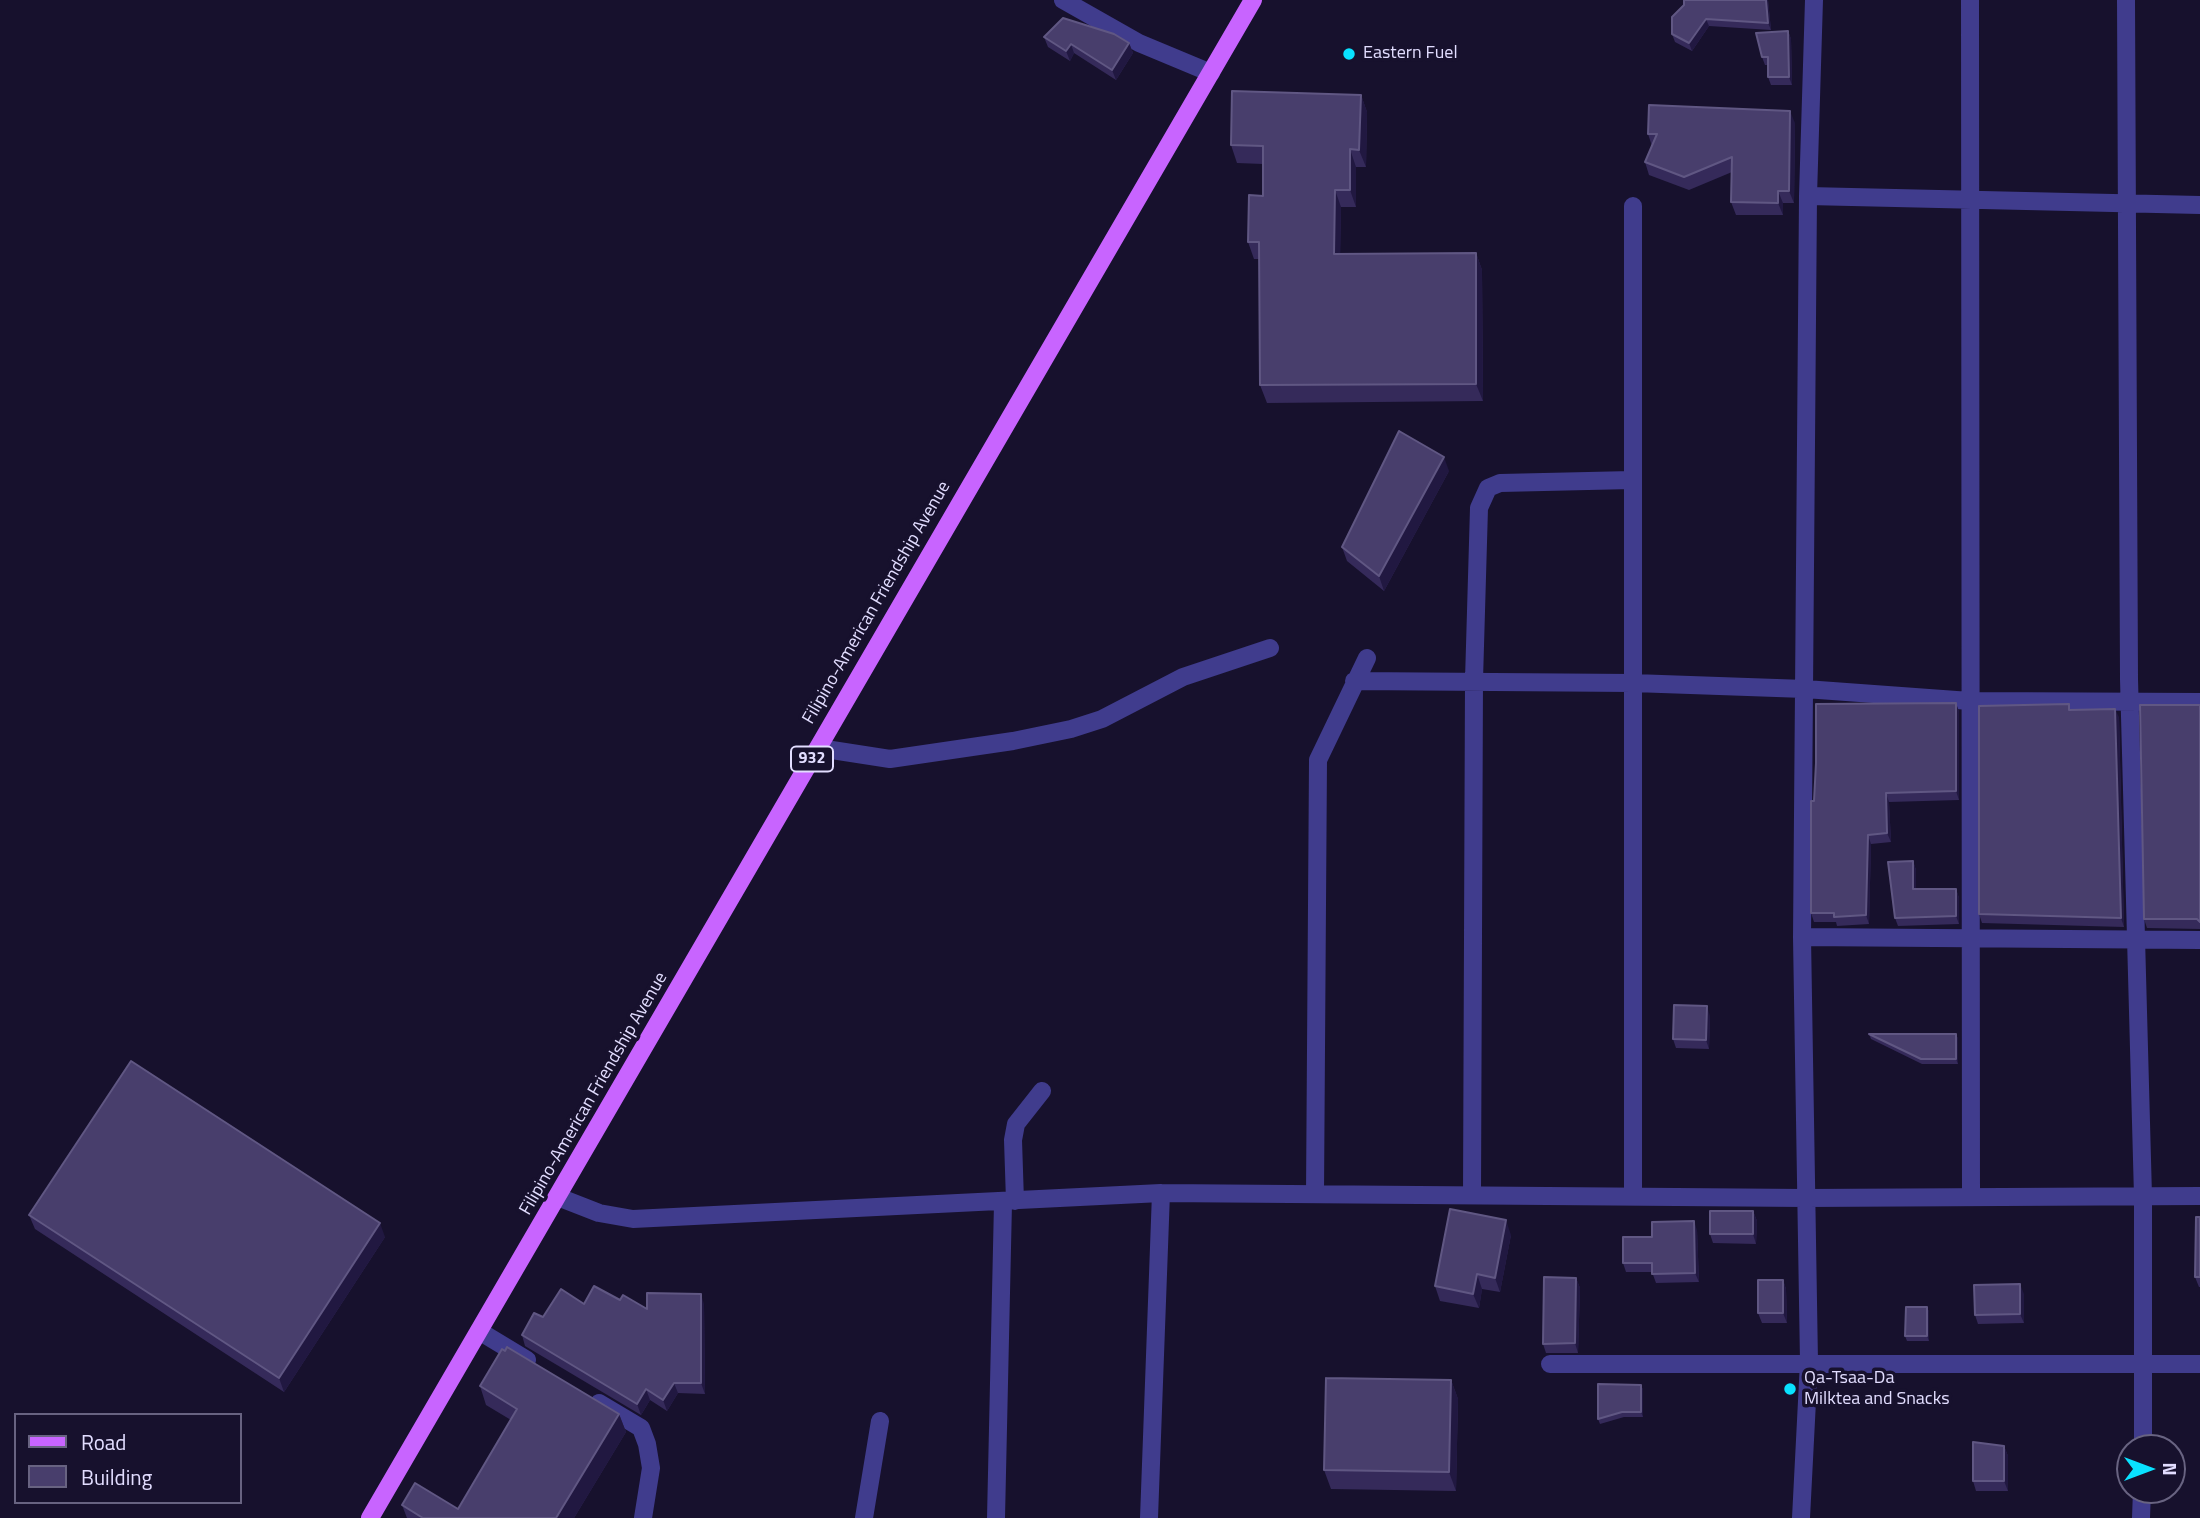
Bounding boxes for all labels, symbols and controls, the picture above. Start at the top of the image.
place label: Eastern Fuel [1363,43,1458,65]
marker: Eastern Fuel [1341,46,1357,62]
street label: Filipino-American Friendship Avenue [798,478,956,728]
road number: 932 [791,746,833,772]
street label: Filipino-American Friendship Avenue [515,969,673,1219]
place label: Qa-Tsaa-Da Milktea and Snacks [1804,1368,1950,1410]
marker: Qa-Tsaa-Da Milktea and Snacks [1782,1381,1798,1397]
legend [14,1413,242,1504]
text: Road [81,1426,126,1458]
north arrow [2116,1434,2186,1504]
text: Building [81,1461,152,1493]
text: N [2156,1462,2185,1476]

